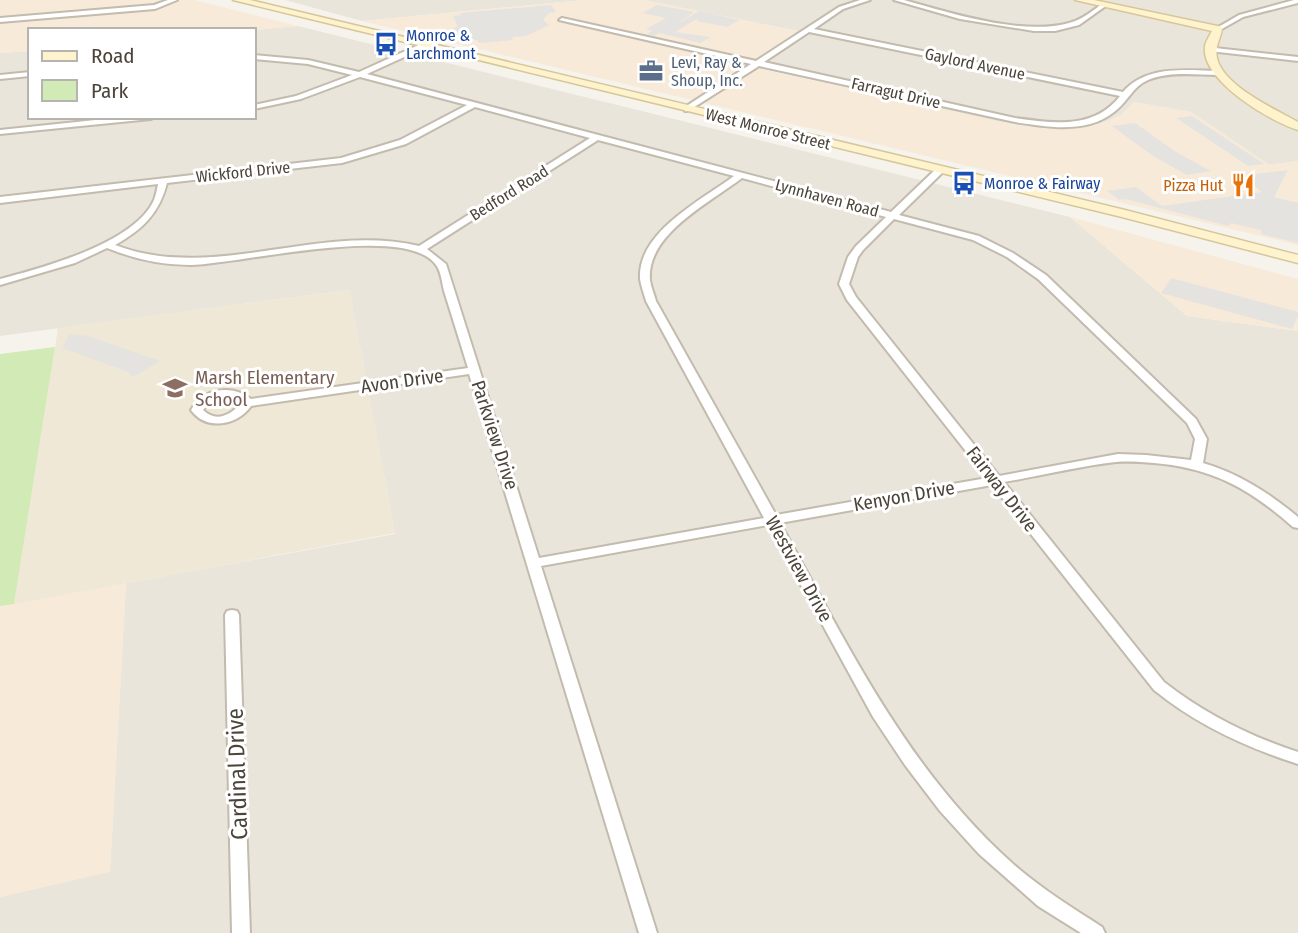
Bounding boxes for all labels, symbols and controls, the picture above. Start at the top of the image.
place label: Monroe & Larchmont [406,26,476,63]
legend [28,28,256,119]
bus stop icon: Monroe & Larchmont [372,30,400,58]
text: Road [91,43,135,69]
street label: Gaylord Avenue [923,44,1027,84]
place label: Levi, Ray & Shoup, Inc. [671,53,743,90]
office icon: Levi, Ray & Shoup, Inc. [637,57,665,85]
street label: Farragut Drive [850,74,942,112]
text: Park [91,78,129,104]
street label: West Monroe Street [703,104,833,154]
street label: Wickford Drive [195,158,291,186]
street label: Bedford Road [466,161,552,225]
bus stop icon: Monroe & Fairway [950,169,978,197]
restaurant icon: Pizza Hut [1229,171,1257,199]
place label: Monroe & Fairway [984,174,1101,193]
street label: Lynnhaven Road [773,175,881,221]
place label: Pizza Hut [1163,176,1224,195]
street label: Avon Drive [359,364,445,398]
place label: Marsh Elementary School [195,366,335,411]
school or university icon: Marsh Elementary School [161,374,189,402]
street label: Parkview Drive [467,377,523,493]
street label: Fairway Drive [961,442,1043,536]
street label: Kenyon Drive [852,476,956,516]
street label: Westview Drive [760,512,838,626]
street label: Cardinal Drive [221,708,253,840]

